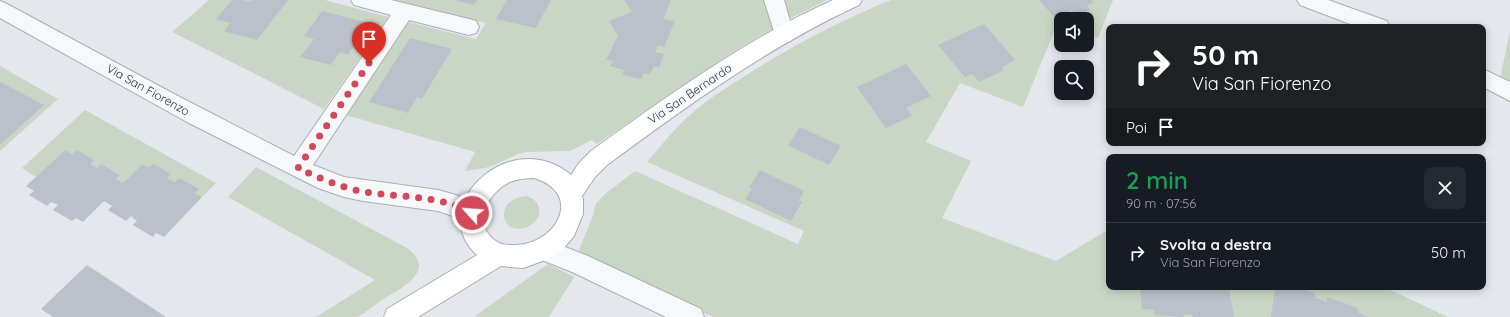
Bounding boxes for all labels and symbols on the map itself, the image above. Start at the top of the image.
pin [352,22,386,63]
street label: Via San Fiorenzo [104,60,193,119]
street label: Via San Bernardo [645,60,734,127]
position arrow [451,192,493,234]

